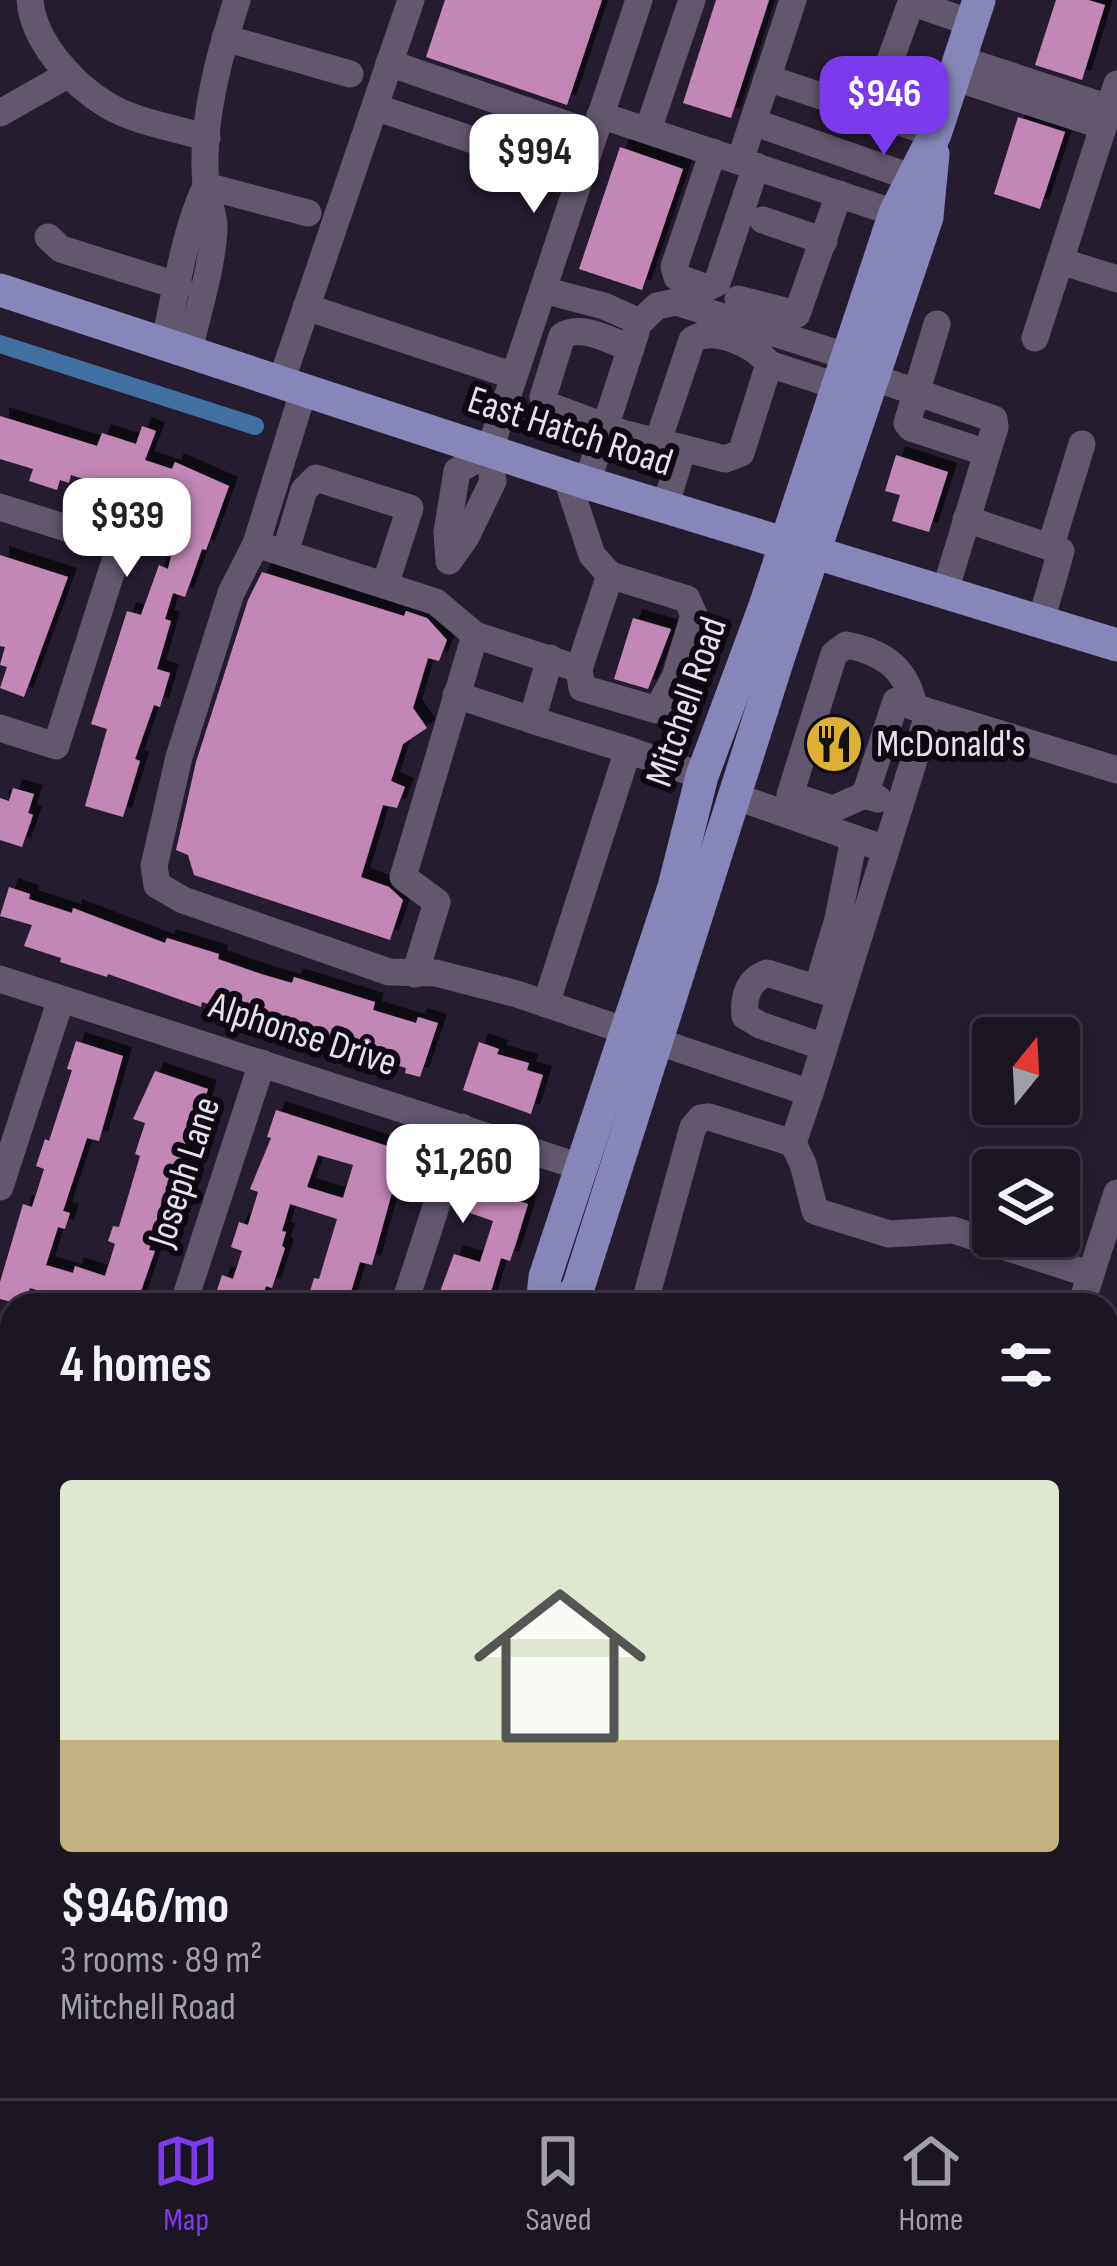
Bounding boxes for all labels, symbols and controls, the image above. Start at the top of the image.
pin: $946 [813,56,955,158]
text: $946 [847,71,921,118]
pin: $994 [463,114,605,216]
text: $994 [496,129,572,176]
street label: East Hatch Road [462,377,678,487]
pin: $939 [56,478,198,580]
text: $939 [90,493,164,540]
street label: Mitchell Road [636,611,738,793]
restaurant icon: McDonald's [803,713,865,775]
place label: McDonald's [876,721,1026,768]
street label: Alphonse Drive [202,982,403,1087]
north arrow [972,1017,1080,1125]
map controls [972,1017,1080,1257]
street label: Joseph Lane [138,1091,231,1254]
pin: $1,260 [365,1124,561,1226]
text: $1,260 [413,1139,513,1186]
button: layers [972,1149,1080,1257]
icon: filters [993,1332,1059,1398]
text: 4 homes [60,1335,212,1396]
icon: home [452,1558,668,1774]
text: $946/mo [60,1876,229,1937]
text: 3 rooms · 89 m² [60,1937,262,1984]
text: Mitchell Road [60,1984,236,2031]
tab: Map [153,2128,219,2240]
tab: Saved [525,2128,592,2240]
tab: Home [898,2128,964,2240]

